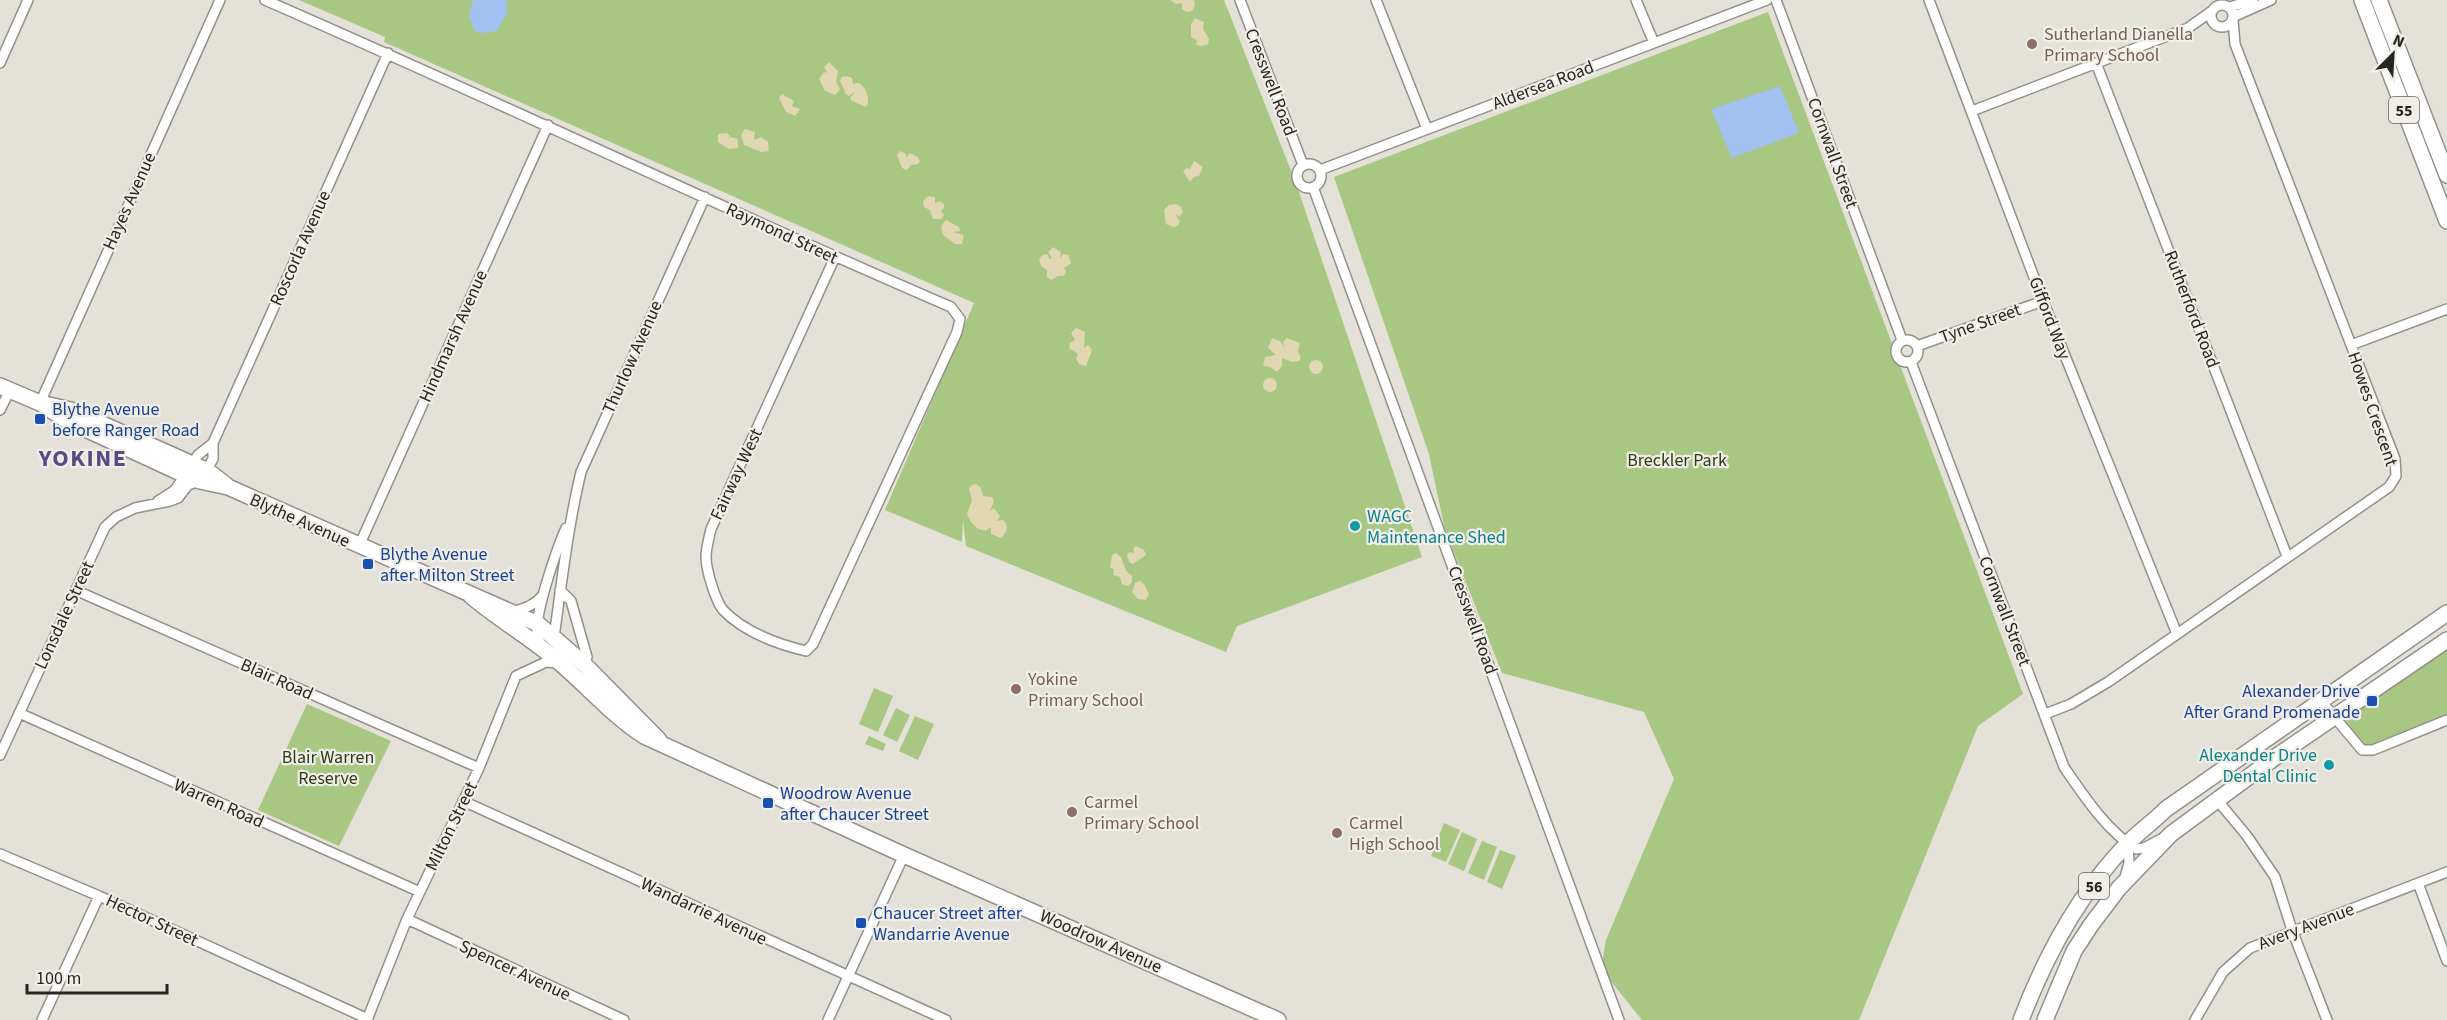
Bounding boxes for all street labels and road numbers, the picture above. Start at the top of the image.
street label: Cresswell Road [1239,25,1303,140]
street label: Aldersea Road [1489,55,1598,116]
street label: Cornwall Street [1801,94,1864,212]
road number: 55 [2389,97,2419,123]
street label: Hayes Avenue [97,148,162,254]
street label: Roscorla Avenue [264,186,337,310]
street label: Raymond Street [722,197,842,270]
street label: Rutherford Road [2158,247,2225,372]
street label: Hindmarsh Avenue [413,266,494,406]
street label: Gifford Way [2022,273,2077,364]
street label: Thurlow Avenue [596,296,669,418]
street label: Tyne Street [1936,297,2024,350]
street label: Howes Crescent [2341,348,2404,470]
street label: Fairway West [704,424,769,524]
street label: Blythe Avenue [246,487,354,554]
street label: Cornwall Street [1972,553,2037,670]
street label: Lonsdale Street [28,557,100,673]
street label: Cresswell Road [1441,563,1504,678]
street label: Blair Road [236,652,317,707]
street label: Warren Road [170,772,268,834]
street label: Milton Street [419,777,484,875]
street label: Wandarrie Avenue [637,871,771,952]
road number: 56 [2079,873,2109,899]
street label: Hector Street [102,888,202,953]
street label: Avery Avenue [2255,897,2358,956]
street label: Woodrow Avenue [1036,903,1166,980]
street label: Spencer Avenue [455,934,575,1007]

